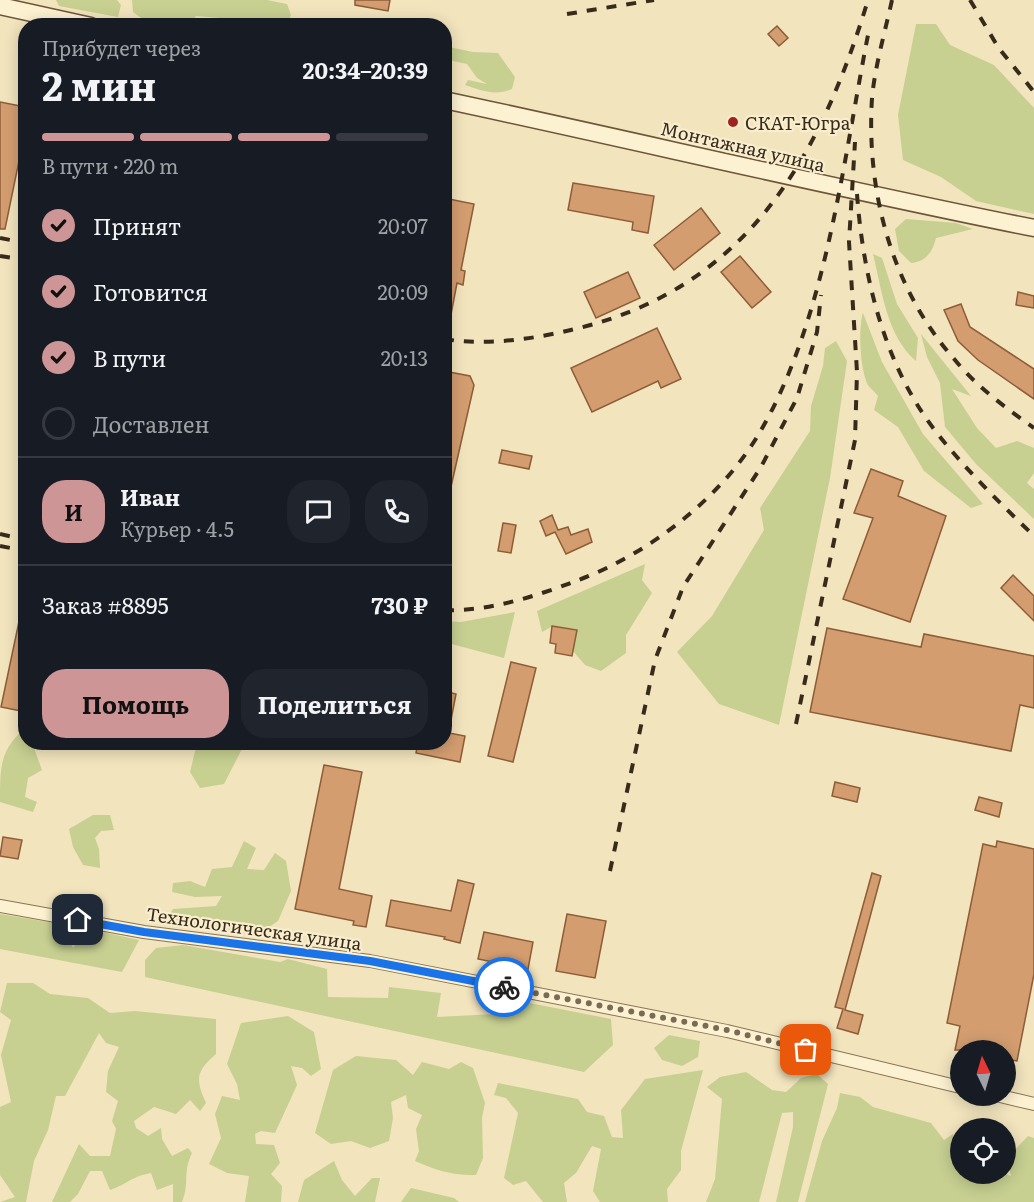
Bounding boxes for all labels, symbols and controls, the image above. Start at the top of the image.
text: Прибудет через [42,32,201,62]
text: 20:34–20:39 [303,53,428,86]
text: 2 мин [42,55,156,113]
place label: СКАТ-Югра [745,109,851,136]
street label: Монтажная улица [658,114,828,178]
marker: СКАТ-Югра [726,115,740,129]
text: В пути · 220 m [42,150,178,180]
icon: check [42,209,75,242]
text: Принят [93,209,181,242]
text: 20:07 [378,210,428,240]
icon: check [42,275,75,308]
text: Готовится [93,275,208,308]
text: 20:09 [378,276,428,306]
icon: check [42,341,75,374]
text: В пути [93,341,166,374]
text: 20:13 [381,342,428,372]
text: Доставлен [93,407,210,440]
text: Иван [120,480,180,513]
button: chat [287,480,350,543]
button: phone [365,480,428,543]
text: И [64,495,83,528]
text: Курьер · 4.5 [120,513,234,543]
text: Заказ #8895 [42,588,169,621]
text: 730 ₽ [371,588,428,621]
button: Помощь [42,669,229,738]
button: Поделиться [241,669,428,738]
pin [52,894,103,945]
street label: Технологическая улица [145,900,364,957]
icon: home [61,903,94,936]
courier [474,957,534,1017]
icon: bike [488,971,521,1004]
pin [780,1024,831,1075]
icon: bag [789,1033,822,1066]
north arrow [950,1040,1016,1106]
map controls [950,1040,1016,1184]
button: locate [950,1118,1016,1184]

